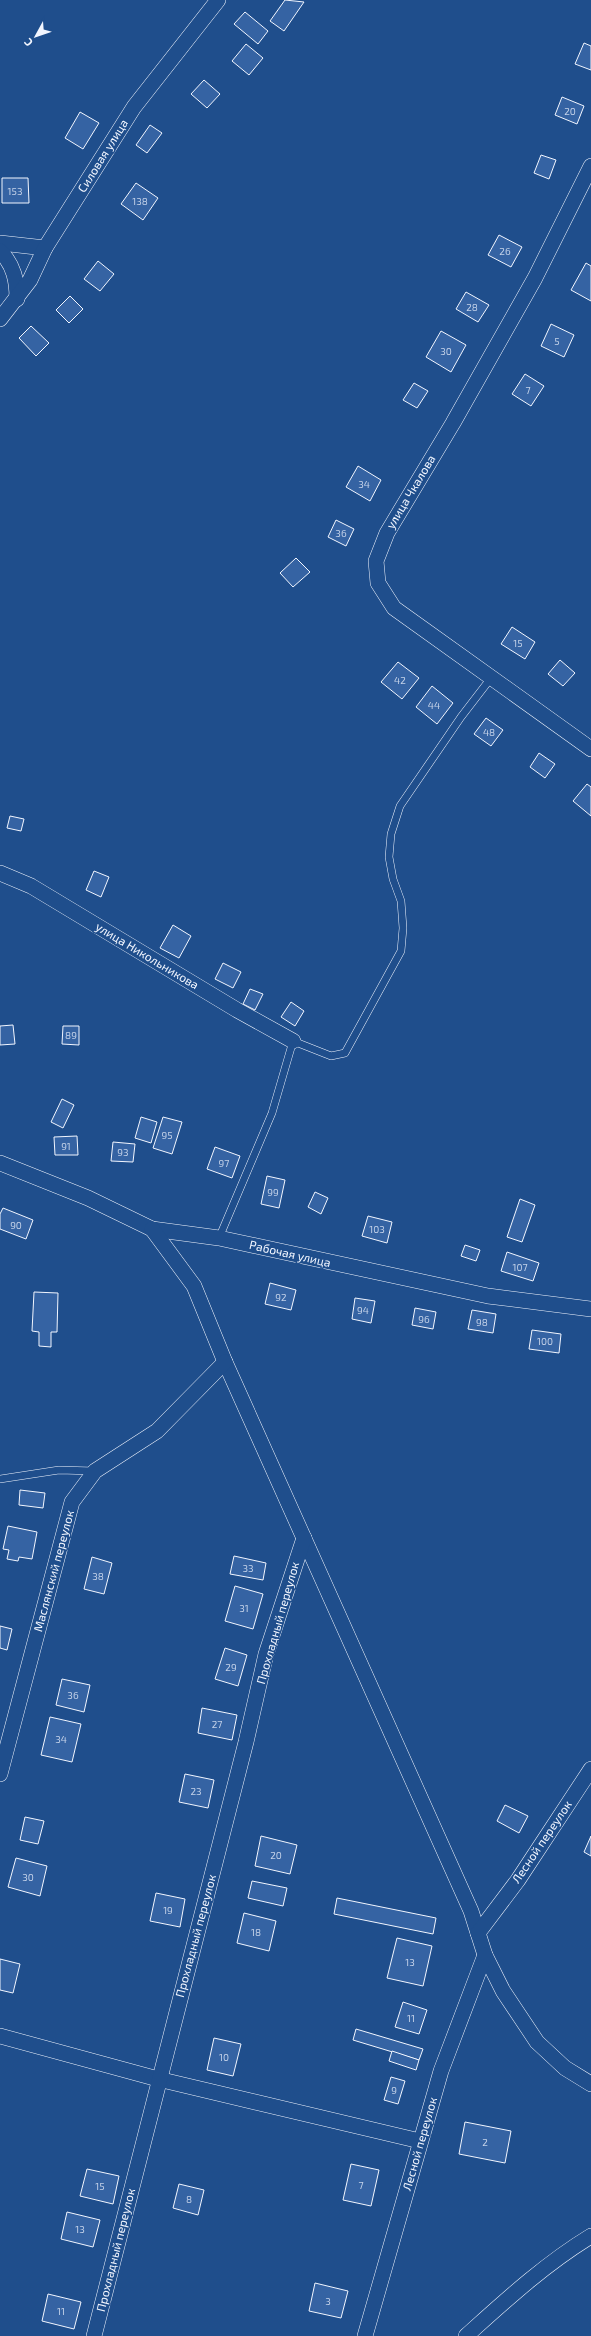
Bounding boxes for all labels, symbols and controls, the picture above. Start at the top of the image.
north arrow [16,16,56,56]
text: С [21,36,35,49]
house number: 20 [564,105,576,117]
street label: Силовая улица [74,116,131,195]
house number: 153 [8,185,22,197]
house number: 138 [132,195,148,207]
house number: 26 [499,245,511,257]
house number: 28 [466,301,478,313]
house number: 5 [554,335,560,347]
house number: 30 [440,345,452,357]
house number: 7 [525,384,531,396]
street label: улица Чкалова [383,452,439,531]
house number: 34 [358,478,370,490]
house number: 36 [335,527,347,539]
house number: 15 [513,637,523,649]
house number: 42 [394,674,406,686]
house number: 44 [428,699,440,711]
house number: 48 [483,726,495,738]
street label: улица Никольникова [93,919,202,992]
house number: 89 [65,1029,77,1041]
house number: 95 [161,1129,173,1141]
house number: 91 [61,1140,71,1152]
house number: 93 [117,1146,129,1158]
house number: 97 [219,1157,229,1169]
house number: 99 [267,1186,279,1198]
house number: 90 [10,1219,22,1231]
house number: 103 [369,1223,385,1235]
street label: Рабочая улица [248,1237,332,1270]
house number: 107 [512,1261,528,1273]
house number: 92 [275,1291,287,1303]
house number: 94 [357,1304,369,1316]
house number: 96 [418,1313,430,1325]
house number: 98 [476,1316,488,1328]
house number: 100 [537,1335,553,1347]
street label: Маслянский переулок [30,1508,77,1633]
street label: Прохладный переулок [253,1559,302,1686]
house number: 33 [242,1562,254,1574]
house number: 38 [92,1570,104,1582]
house number: 31 [239,1602,249,1614]
house number: 29 [225,1661,237,1673]
house number: 36 [67,1689,79,1701]
house number: 27 [212,1718,222,1730]
house number: 34 [55,1733,67,1745]
house number: 23 [190,1785,202,1797]
street label: Лесной переулок [508,1797,575,1886]
house number: 20 [270,1849,282,1861]
house number: 30 [22,1871,34,1883]
street label: Прохладный переулок [172,1872,219,1999]
house number: 19 [163,1904,173,1916]
house number: 18 [251,1926,261,1938]
house number: 13 [405,1956,415,1968]
house number: 11 [407,2012,415,2024]
house number: 10 [219,2051,229,2063]
house number: 9 [391,2084,397,2096]
street label: Лесной переулок [399,2095,440,2192]
house number: 2 [482,2136,488,2148]
house number: 7 [358,2179,364,2191]
house number: 15 [95,2180,105,2192]
street label: Прохладный переулок [93,2186,138,2313]
house number: 8 [186,2193,192,2205]
house number: 13 [75,2223,85,2235]
house number: 3 [325,2295,331,2307]
house number: 11 [57,2305,65,2317]

